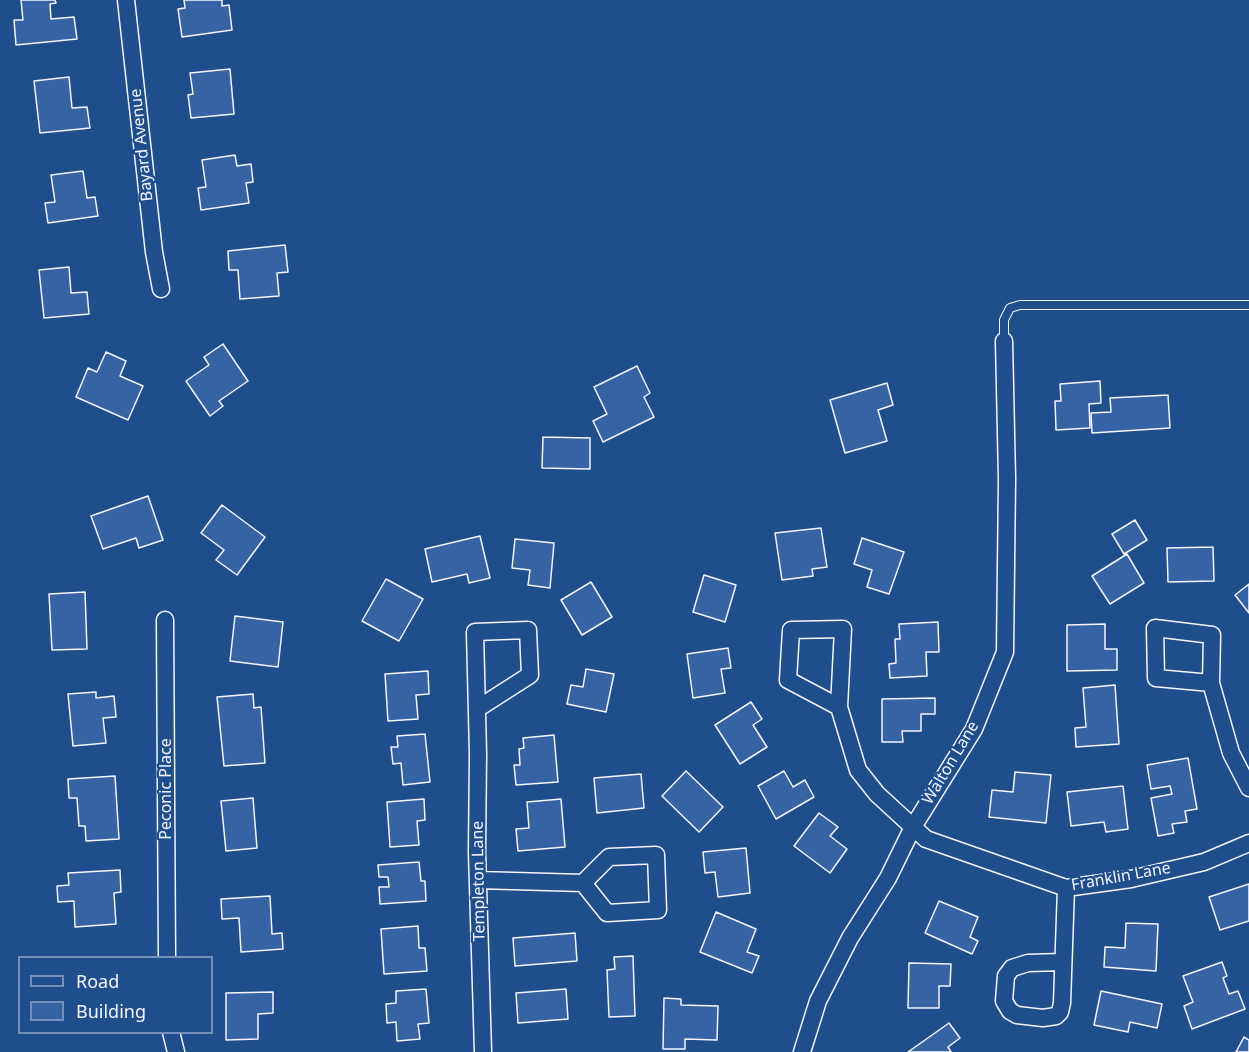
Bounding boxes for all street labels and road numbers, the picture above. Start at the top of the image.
street label: Bayard Avenue [127,88,157,202]
street label: Walton Lane [919,718,983,808]
street label: Peconic Place [156,738,176,840]
street label: Templeton Lane [468,821,490,941]
street label: Franklin Lane [1070,859,1172,895]

